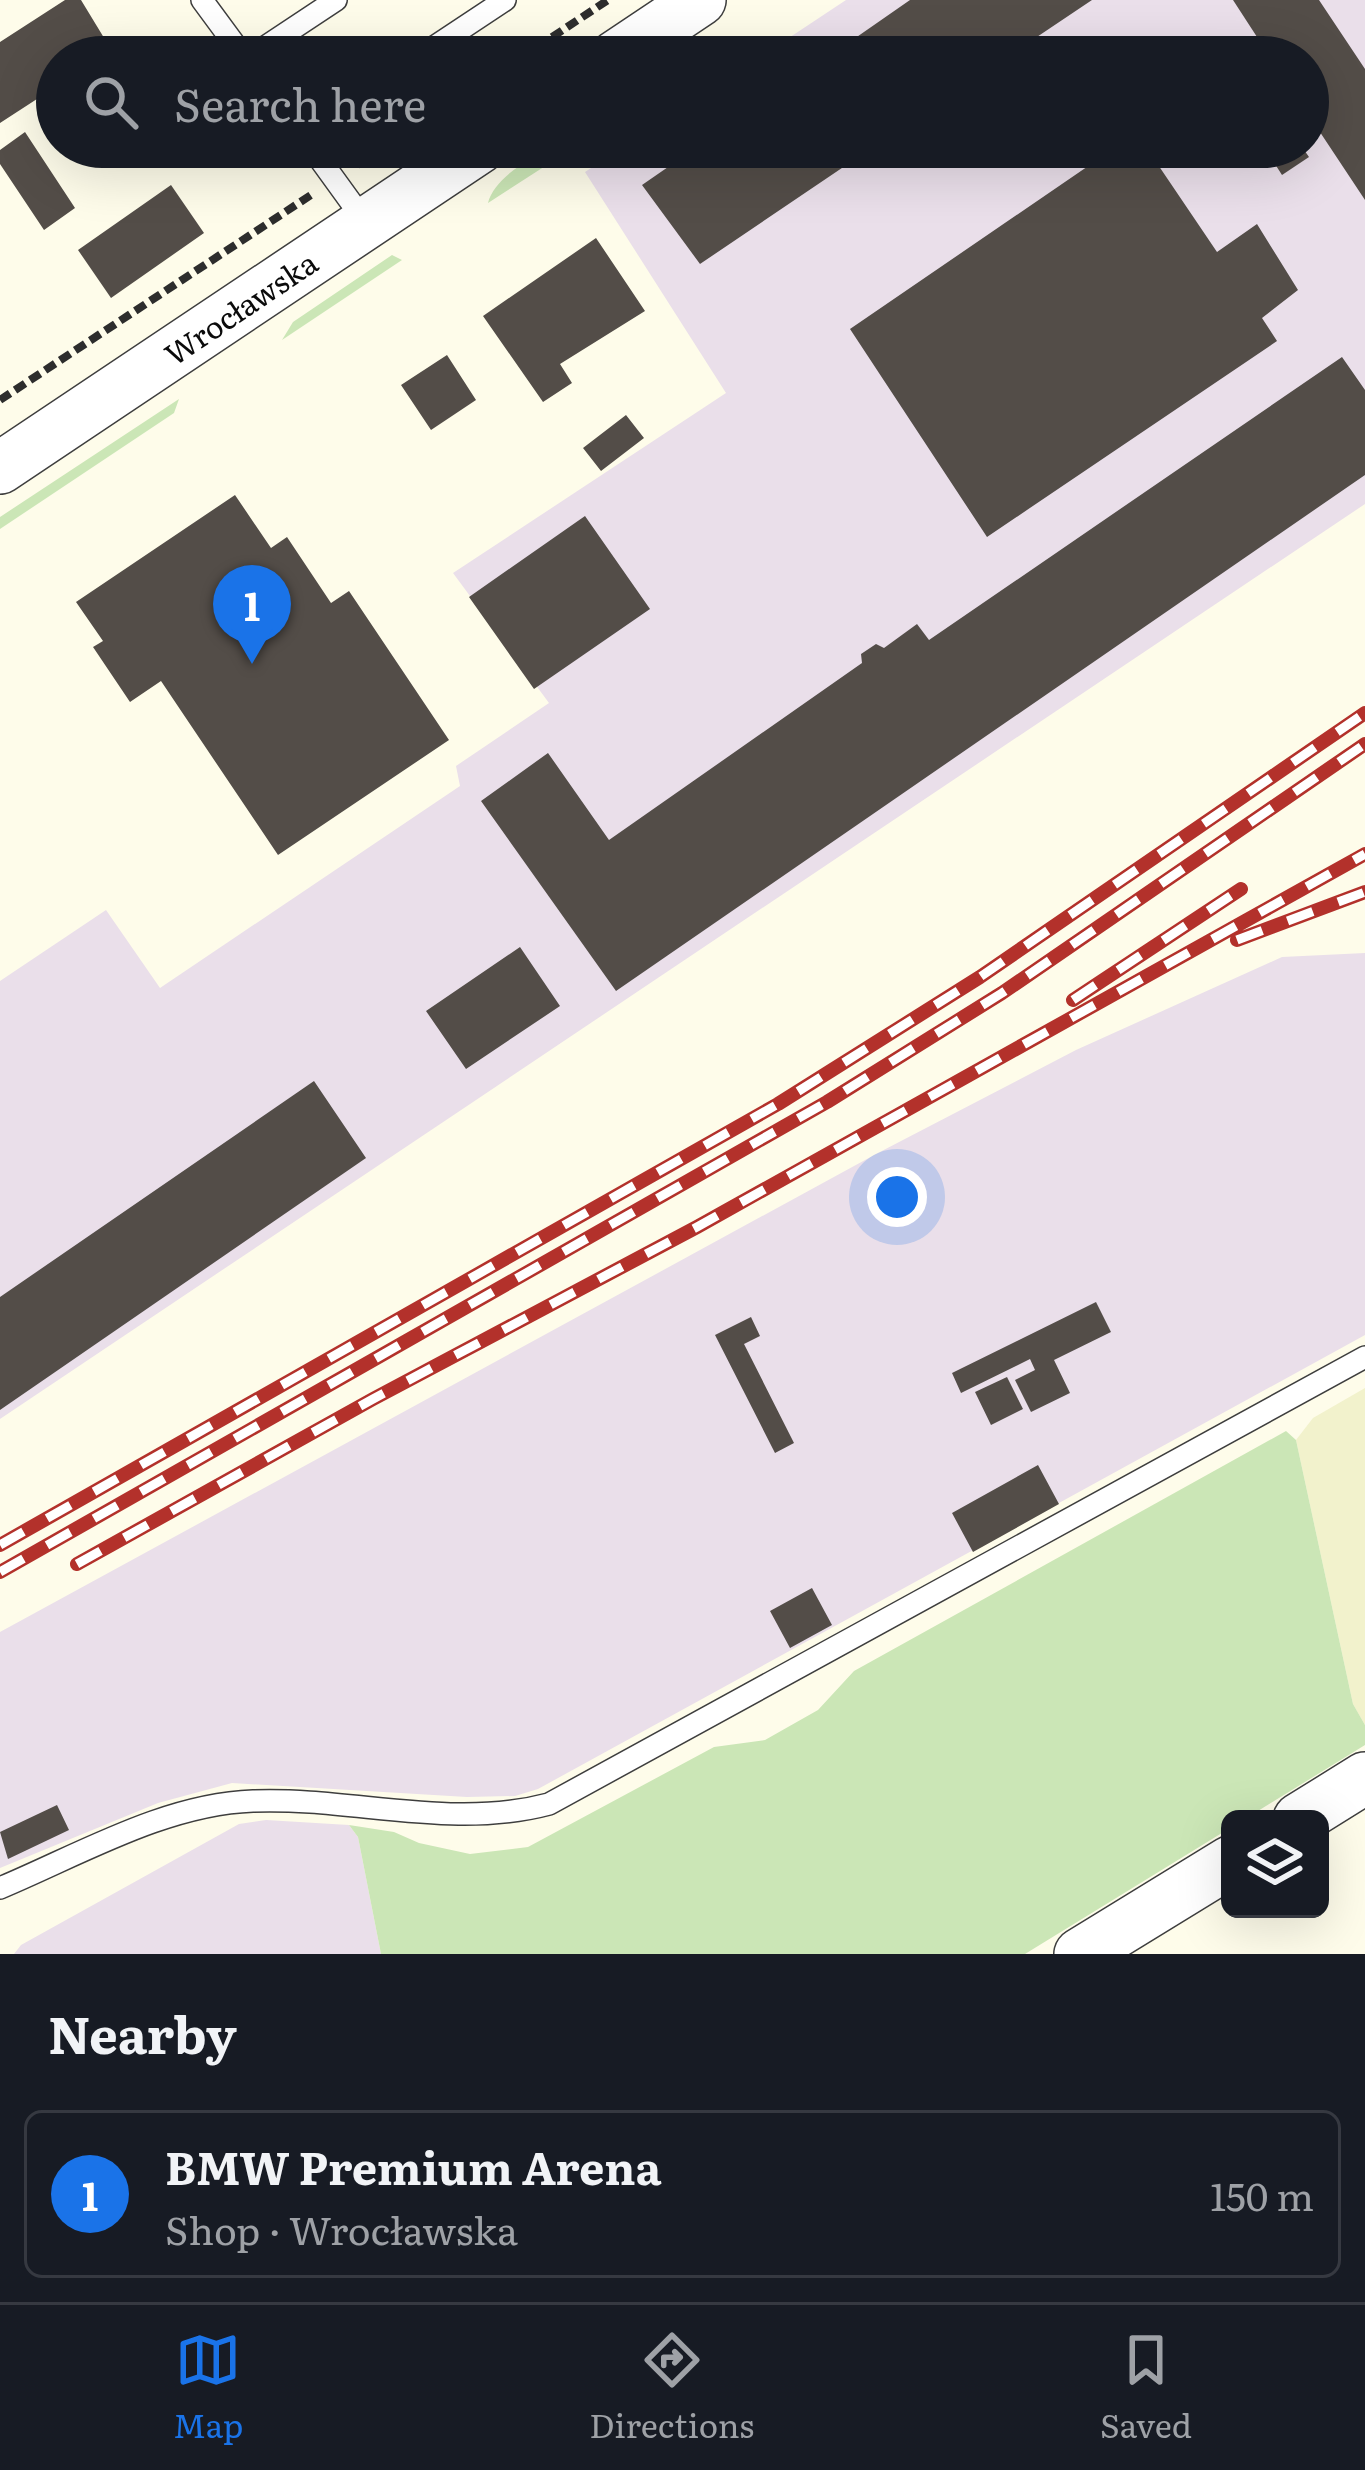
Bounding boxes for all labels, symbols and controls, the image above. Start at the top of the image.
search box [36,36,1329,168]
icon: search [78,69,144,135]
text: Search here [174,69,426,136]
street label: Wrocławska [155,239,326,375]
pin: 1 [213,565,291,664]
your location [867,1167,927,1227]
map controls [1221,1810,1329,1918]
button: layers [1221,1810,1329,1918]
text: Nearby [48,1994,237,2070]
text: BMW Premium Arena [165,2132,661,2199]
text: 1 [82,2165,98,2223]
text: 150 m [1210,2165,1314,2223]
text: Shop · Wrocławska [165,2199,518,2257]
tab: Map [173,2327,243,2448]
tab: Directions [589,2327,754,2448]
tab: Saved [1100,2327,1192,2448]

